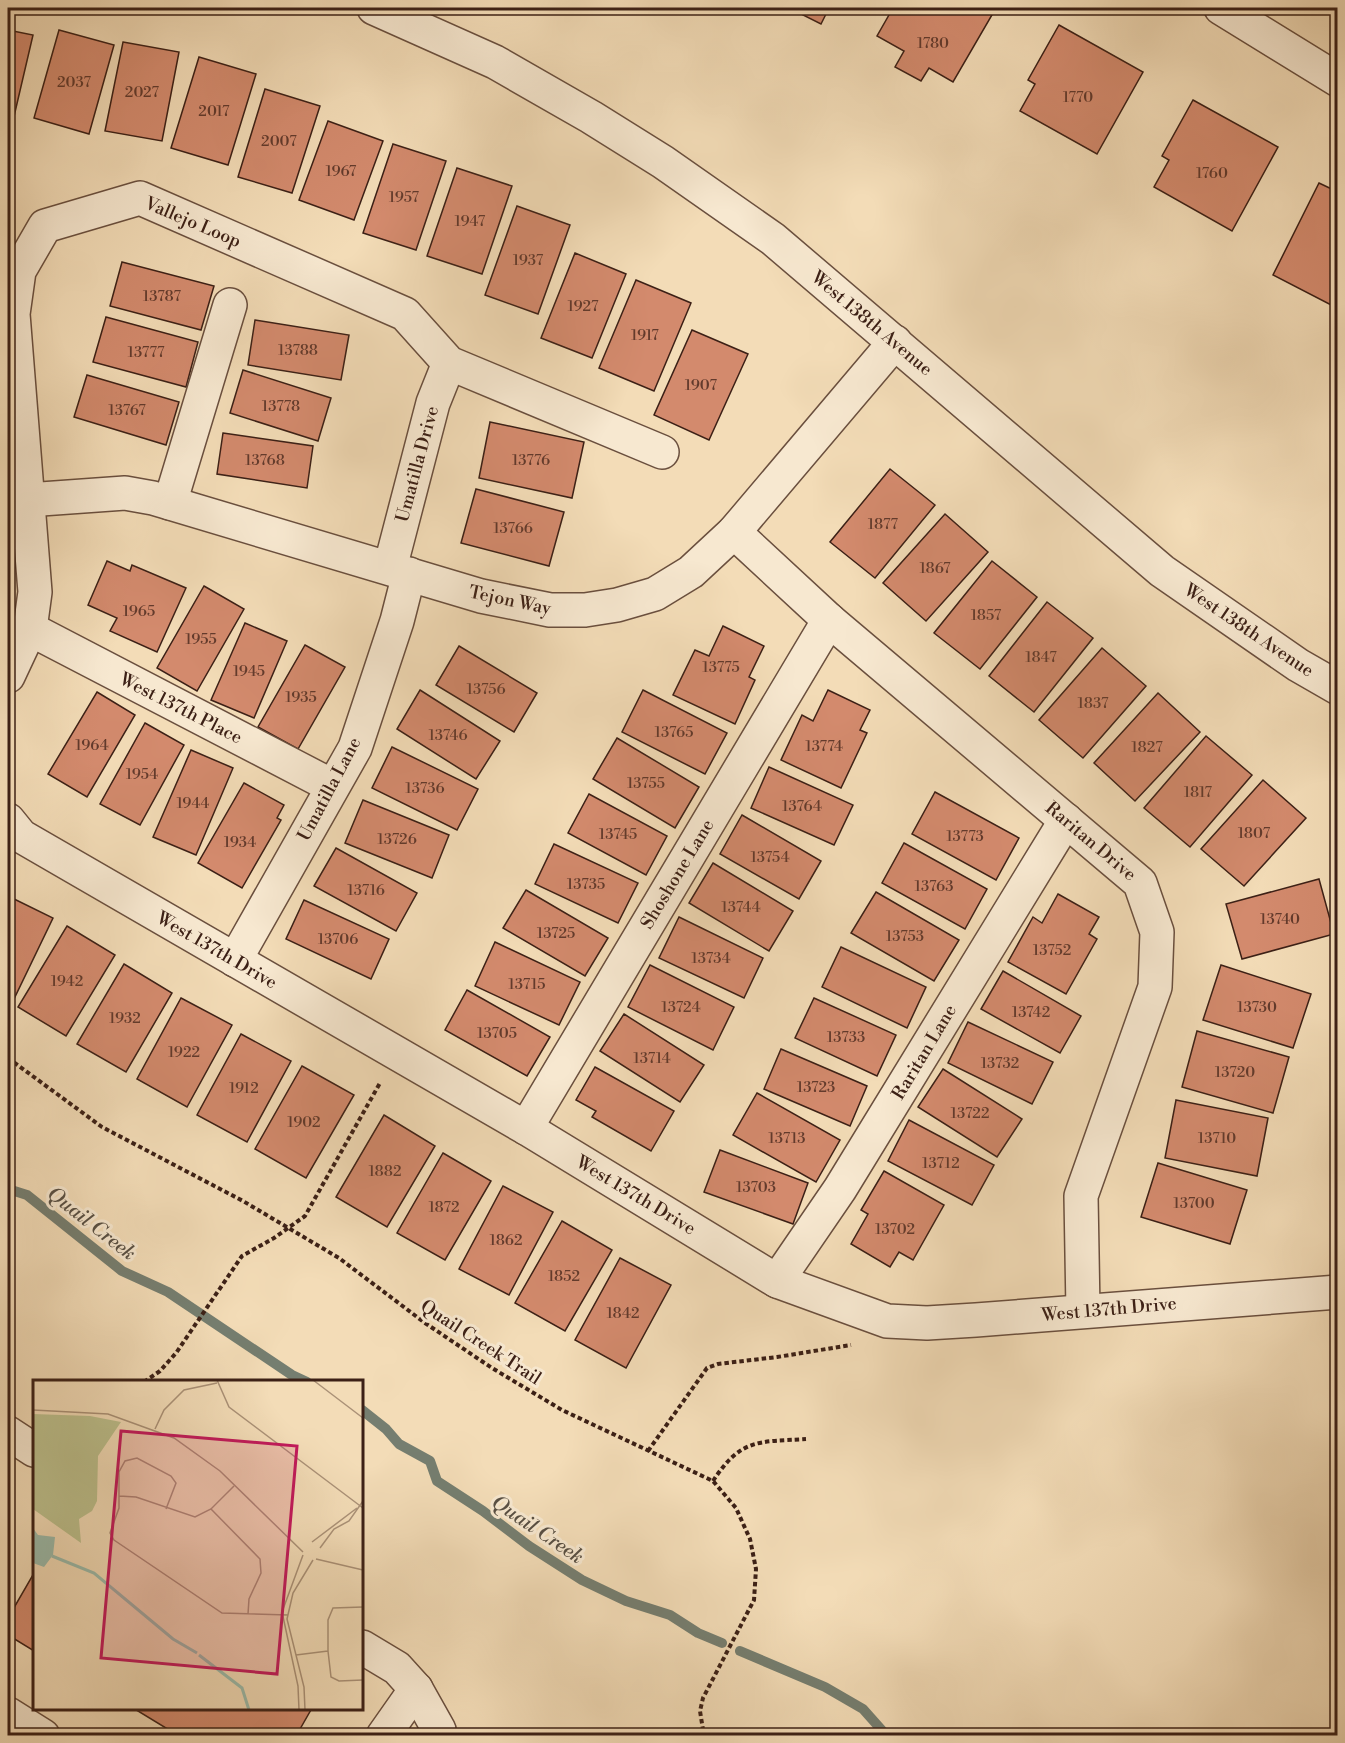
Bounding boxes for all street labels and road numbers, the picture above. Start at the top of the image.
street label: Vallejo Loop [140,191,244,253]
street label: West 138th Avenue [806,265,937,381]
street label: Umatilla Drive [391,404,444,525]
street label: West 138th Avenue [1179,578,1318,682]
street label: Tejon Way [467,581,553,620]
street label: West 137th Place [115,667,246,749]
street label: Umatilla Lane [292,733,366,845]
street label: Raritan Drive [1040,797,1141,886]
street label: Shoshone Lane [636,815,719,933]
street label: West 137th Drive [151,906,281,994]
street label: Raritan Lane [887,1001,962,1104]
street label: West 137th Drive [571,1150,700,1240]
street label: West 137th Drive [1039,1292,1178,1327]
street label: Quail Creek Trail [416,1295,546,1390]

